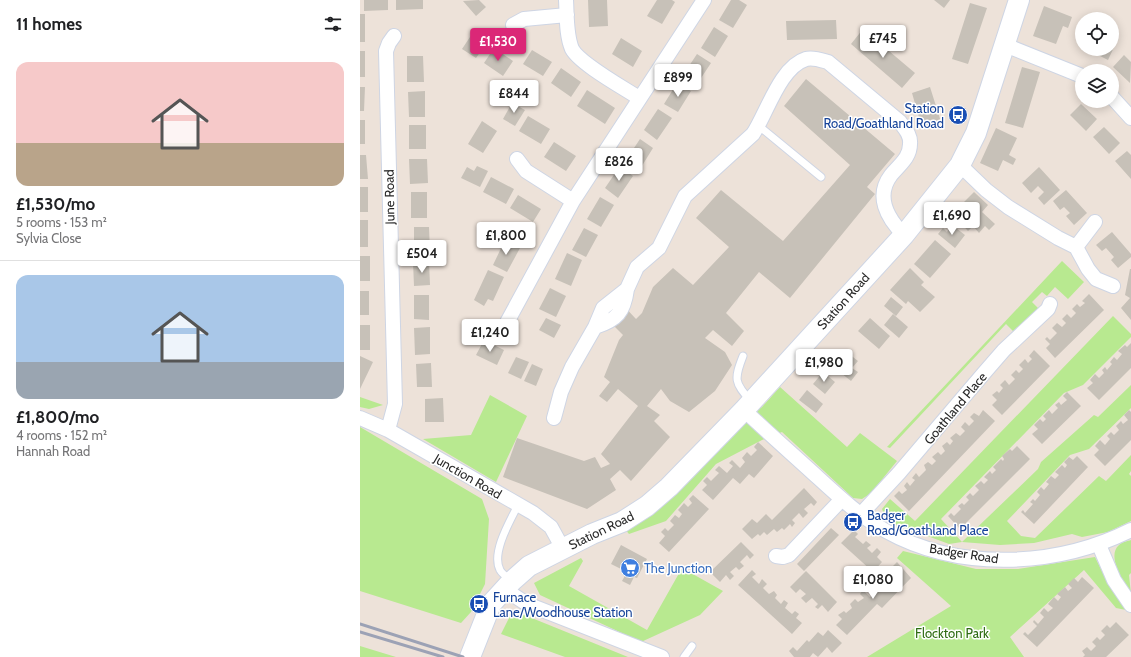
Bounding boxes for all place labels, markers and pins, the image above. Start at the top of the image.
pin: £745 [859,25,907,59]
pin: £1,530 [465,28,531,62]
pin: £899 [654,64,702,98]
pin: £844 [490,80,538,114]
place label: Station Road/Goathland Road [824,100,944,131]
bus stop icon: Station Road/Goathland Road [947,104,969,126]
pin: £826 [595,148,643,182]
pin: £1,690 [919,202,985,236]
pin: £1,800 [473,222,539,256]
pin: £504 [398,240,446,274]
pin: £1,240 [457,319,523,353]
pin: £1,980 [791,349,857,383]
place label: Badger Road/Goathland Place [867,507,989,538]
bus stop icon: Badger Road/Goathland Place [842,511,864,533]
supermarket icon: The Junction [619,557,641,579]
place label: The Junction [644,560,712,576]
pin: £1,080 [840,566,906,600]
place label: Furnace Lane/Woodhouse Station [493,589,633,620]
bus stop icon: Furnace Lane/Woodhouse Station [468,593,490,615]

